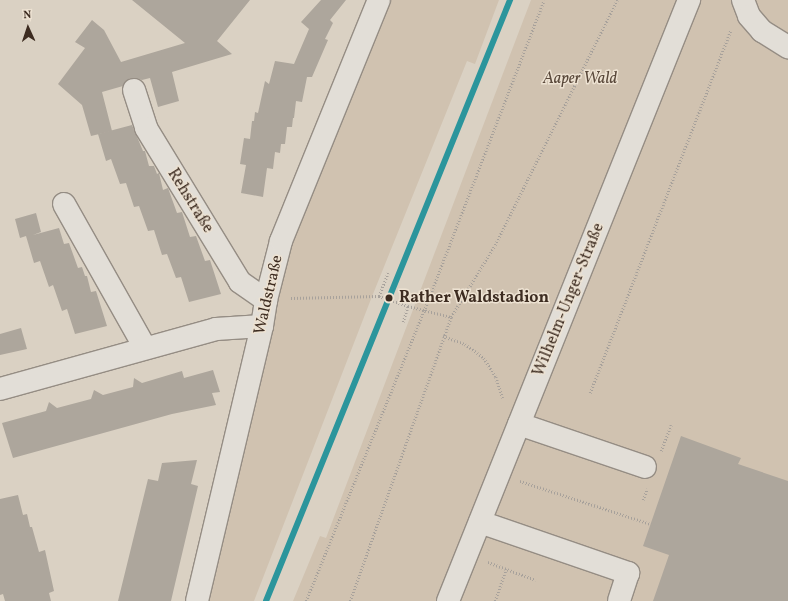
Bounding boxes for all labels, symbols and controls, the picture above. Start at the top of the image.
north arrow [8,8,48,48]
text: N [23,8,32,23]
park label: Aaper Wald [543,69,617,89]
street label: Rehstraße [163,165,217,237]
street label: Wilhelm-Unger-Straße [529,221,609,379]
street label: Waldstraße [251,253,287,337]
place label: Rather Waldstadion [399,288,549,308]
marker: Rather Waldstadion [382,291,396,305]

